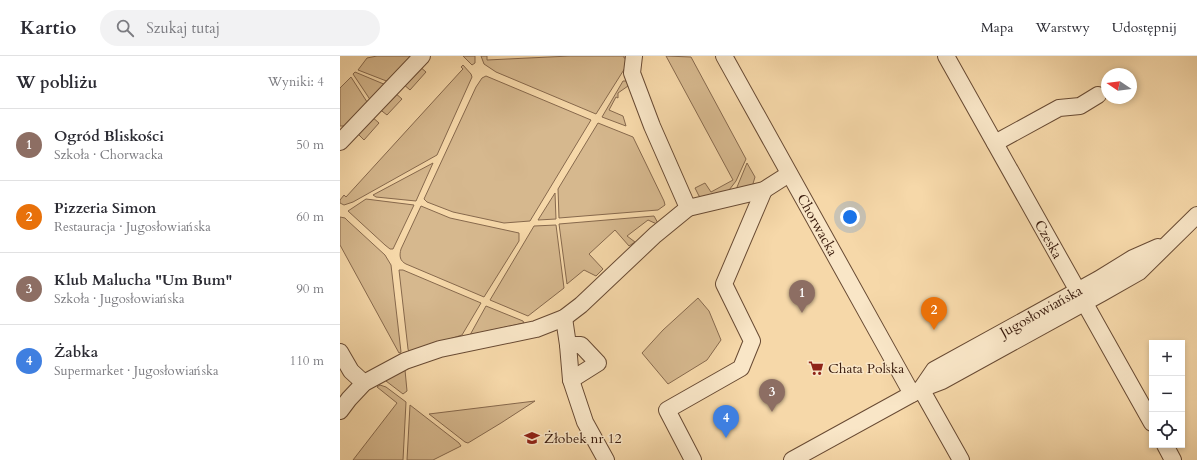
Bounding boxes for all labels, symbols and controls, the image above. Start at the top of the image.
search box [100,10,380,46]
text: Kartio [20,15,76,41]
icon: search [114,17,136,39]
text: Szukaj tutaj [146,18,220,38]
text: Mapa [981,18,1013,37]
text: Warstwy [1035,18,1090,37]
text: Udostępnij [1112,18,1177,37]
north arrow [1101,68,1137,104]
text: W pobliżu [16,71,97,94]
text: Wyniki: 4 [268,73,324,91]
text: Ogród Bliskości [54,126,164,146]
text: 1 [26,136,32,154]
text: 50 m [296,136,324,154]
text: Szkoła · Chorwacka [54,146,163,164]
street label: Chorwacka [793,190,843,259]
text: Pizzeria Simon [54,198,156,218]
your location [840,207,860,227]
text: 2 [26,208,32,226]
text: 60 m [296,208,324,226]
street label: Czeska [1030,216,1067,262]
text: Restauracja · Jugosłowiańska [54,218,211,236]
text: Klub Malucha "Um Bum" [54,270,232,290]
text: 3 [26,280,32,298]
text: 90 m [296,280,324,298]
pin: 1 [789,280,815,313]
street label: Jugosłowiańska [994,281,1085,342]
text: Szkoła · Jugosłowiańska [54,290,185,308]
pin: 2 [921,297,947,330]
map controls [1149,340,1185,448]
button: + [1149,340,1185,376]
text: Żabka [54,342,98,362]
text: 4 [26,352,32,370]
text: 110 m [290,352,324,370]
supermarket icon: Chata Polska [807,359,825,377]
place label: Chata Polska [828,359,904,378]
text: Supermarket · Jugosłowiańska [54,362,219,380]
button: − [1149,376,1185,412]
pin: 3 [759,379,785,412]
pin: 4 [713,405,739,438]
button: locate [1149,412,1185,448]
school or university icon: Żłobek nr 12 [523,429,541,447]
place label: Żłobek nr 12 [544,429,622,448]

